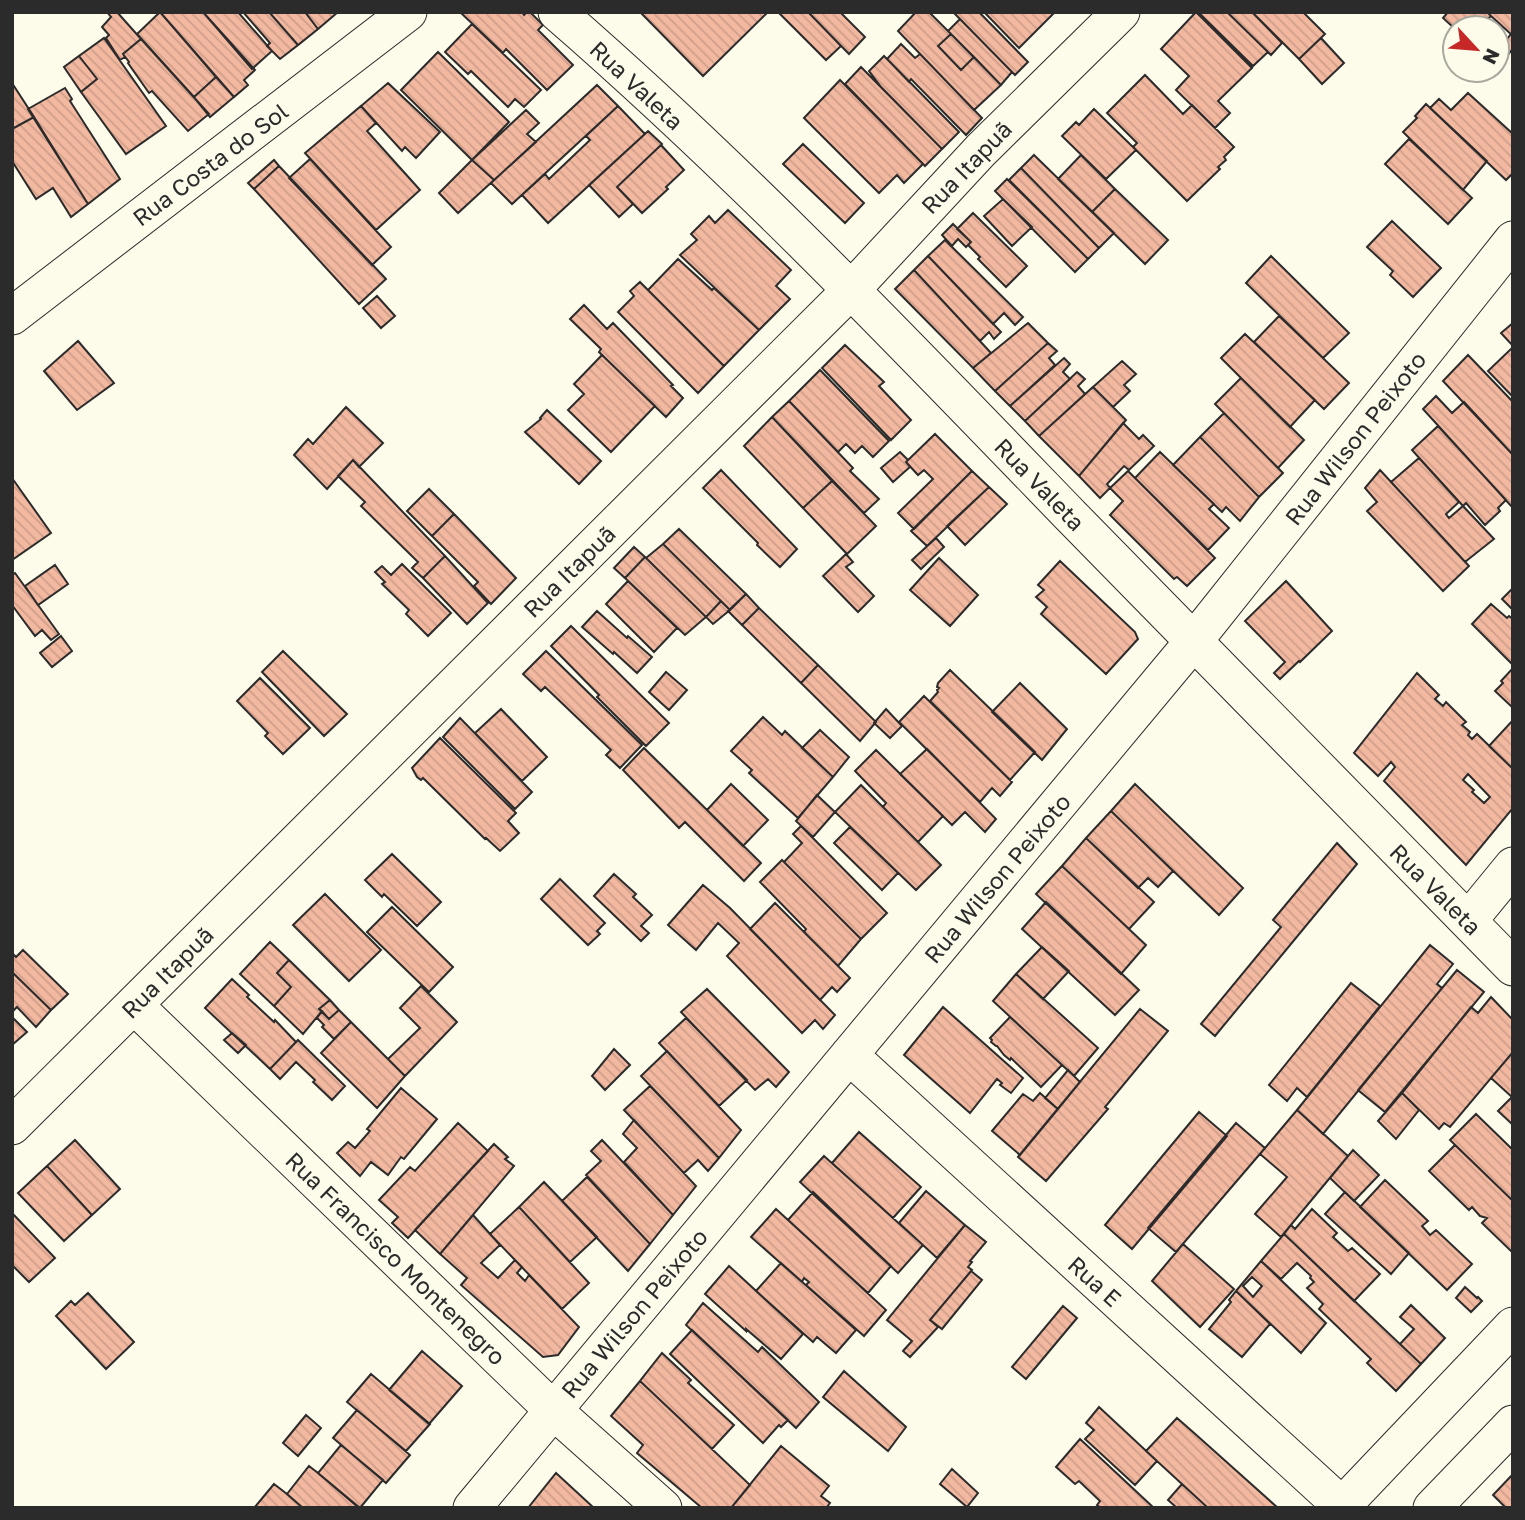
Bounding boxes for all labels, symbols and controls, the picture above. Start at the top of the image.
north arrow [1441,14,1511,84]
street label: Rua Valeta [584,35,690,135]
text: N [1478,45,1505,68]
street label: Rua Costa do Sol [127,97,293,231]
street label: Rua Itapuã [915,115,1017,219]
street label: Rua Wilson Peixoto [1279,346,1431,530]
street label: Rua Valeta [989,432,1091,536]
street label: Rua Itapuã [517,519,621,623]
street label: Rua Wilson Peixoto [918,788,1076,968]
street label: Rua Valeta [1385,838,1487,940]
street label: Rua Itapuã [115,920,219,1024]
street label: Rua Francisco Montenegro [280,1146,512,1370]
street label: Rua Wilson Peixoto [555,1223,713,1403]
street label: Rua E [1063,1250,1127,1312]

